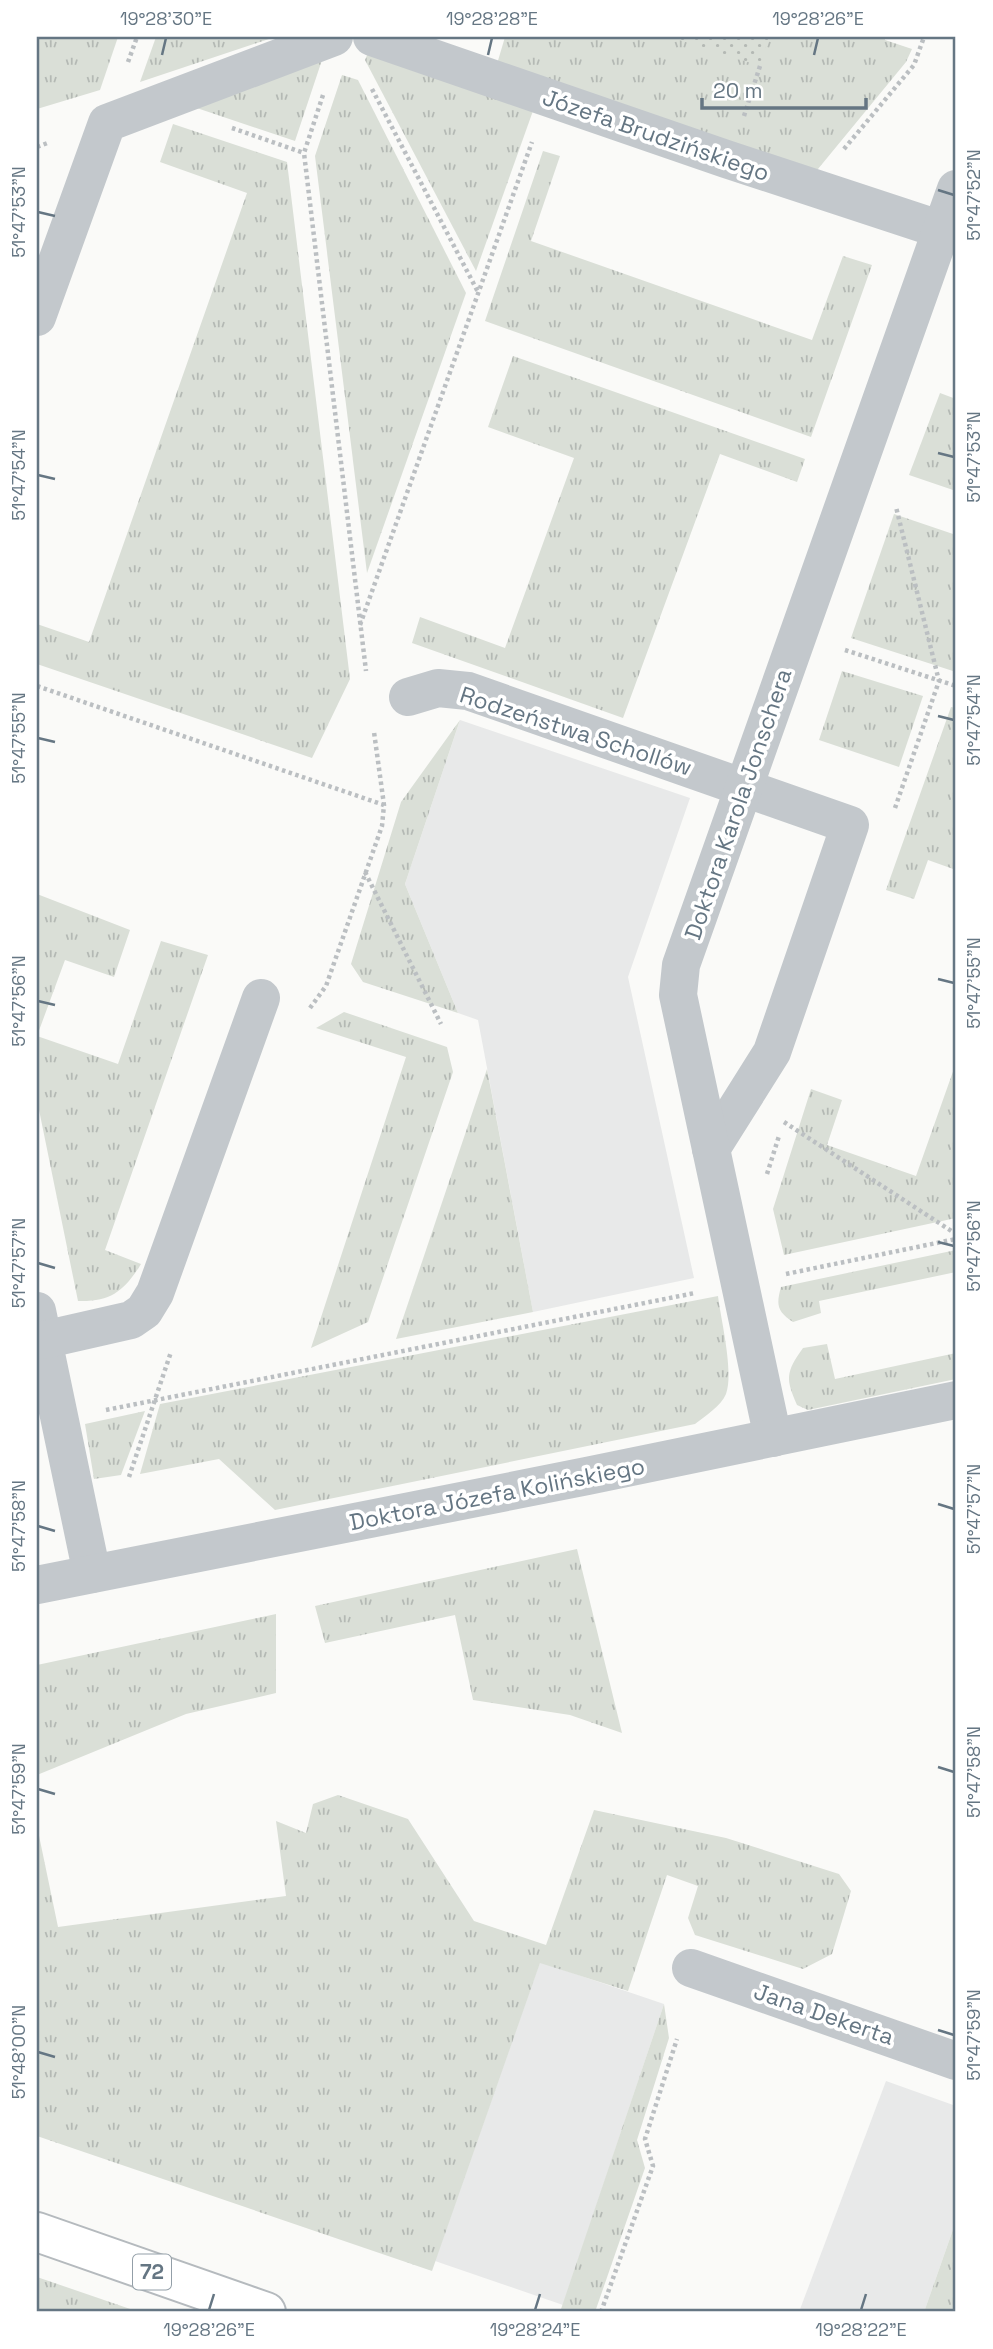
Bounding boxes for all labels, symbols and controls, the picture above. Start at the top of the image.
text: 19°28'30"E [120,7,212,30]
text: 19°28'28"E [446,7,538,30]
text: 19°28'26"E [772,7,864,30]
scale bar [702,66,867,110]
text: 20 m [713,77,763,104]
street label: Józefa Brudzińskiego [539,82,773,188]
text: 51°47'52"N [962,149,985,241]
text: 51°47'53"N [7,166,30,258]
text: 51°47'53"N [962,411,985,503]
text: 51°47'54"N [7,429,30,521]
street label: Doktora Karola Jonschera [677,665,799,943]
text: 51°47'54"N [962,674,985,766]
street label: Rodzeństwa Schollów [456,679,696,783]
text: 51°47'55"N [7,692,30,784]
text: 51°47'55"N [962,937,985,1029]
text: 51°47'56"N [7,955,30,1047]
text: 51°47'56"N [962,1200,985,1292]
text: 51°47'57"N [7,1218,30,1308]
street label: Doktora Józefa Kolińskiego [347,1451,647,1537]
text: 51°47'57"N [962,1464,985,1554]
text: 51°47'58"N [7,1480,30,1572]
text: 51°47'58"N [962,1726,985,1818]
text: 51°47'59"N [7,1743,30,1835]
street label: Jana Dekerta [750,1976,898,2052]
text: 51°47'59"N [962,1989,985,2081]
text: 51°48'00"N [7,2005,30,2099]
road number: 72 [133,2254,171,2290]
text: 19°28'26"E [163,2318,255,2341]
text: 19°28'24"E [490,2318,580,2341]
text: 19°28'22"E [815,2318,907,2341]

